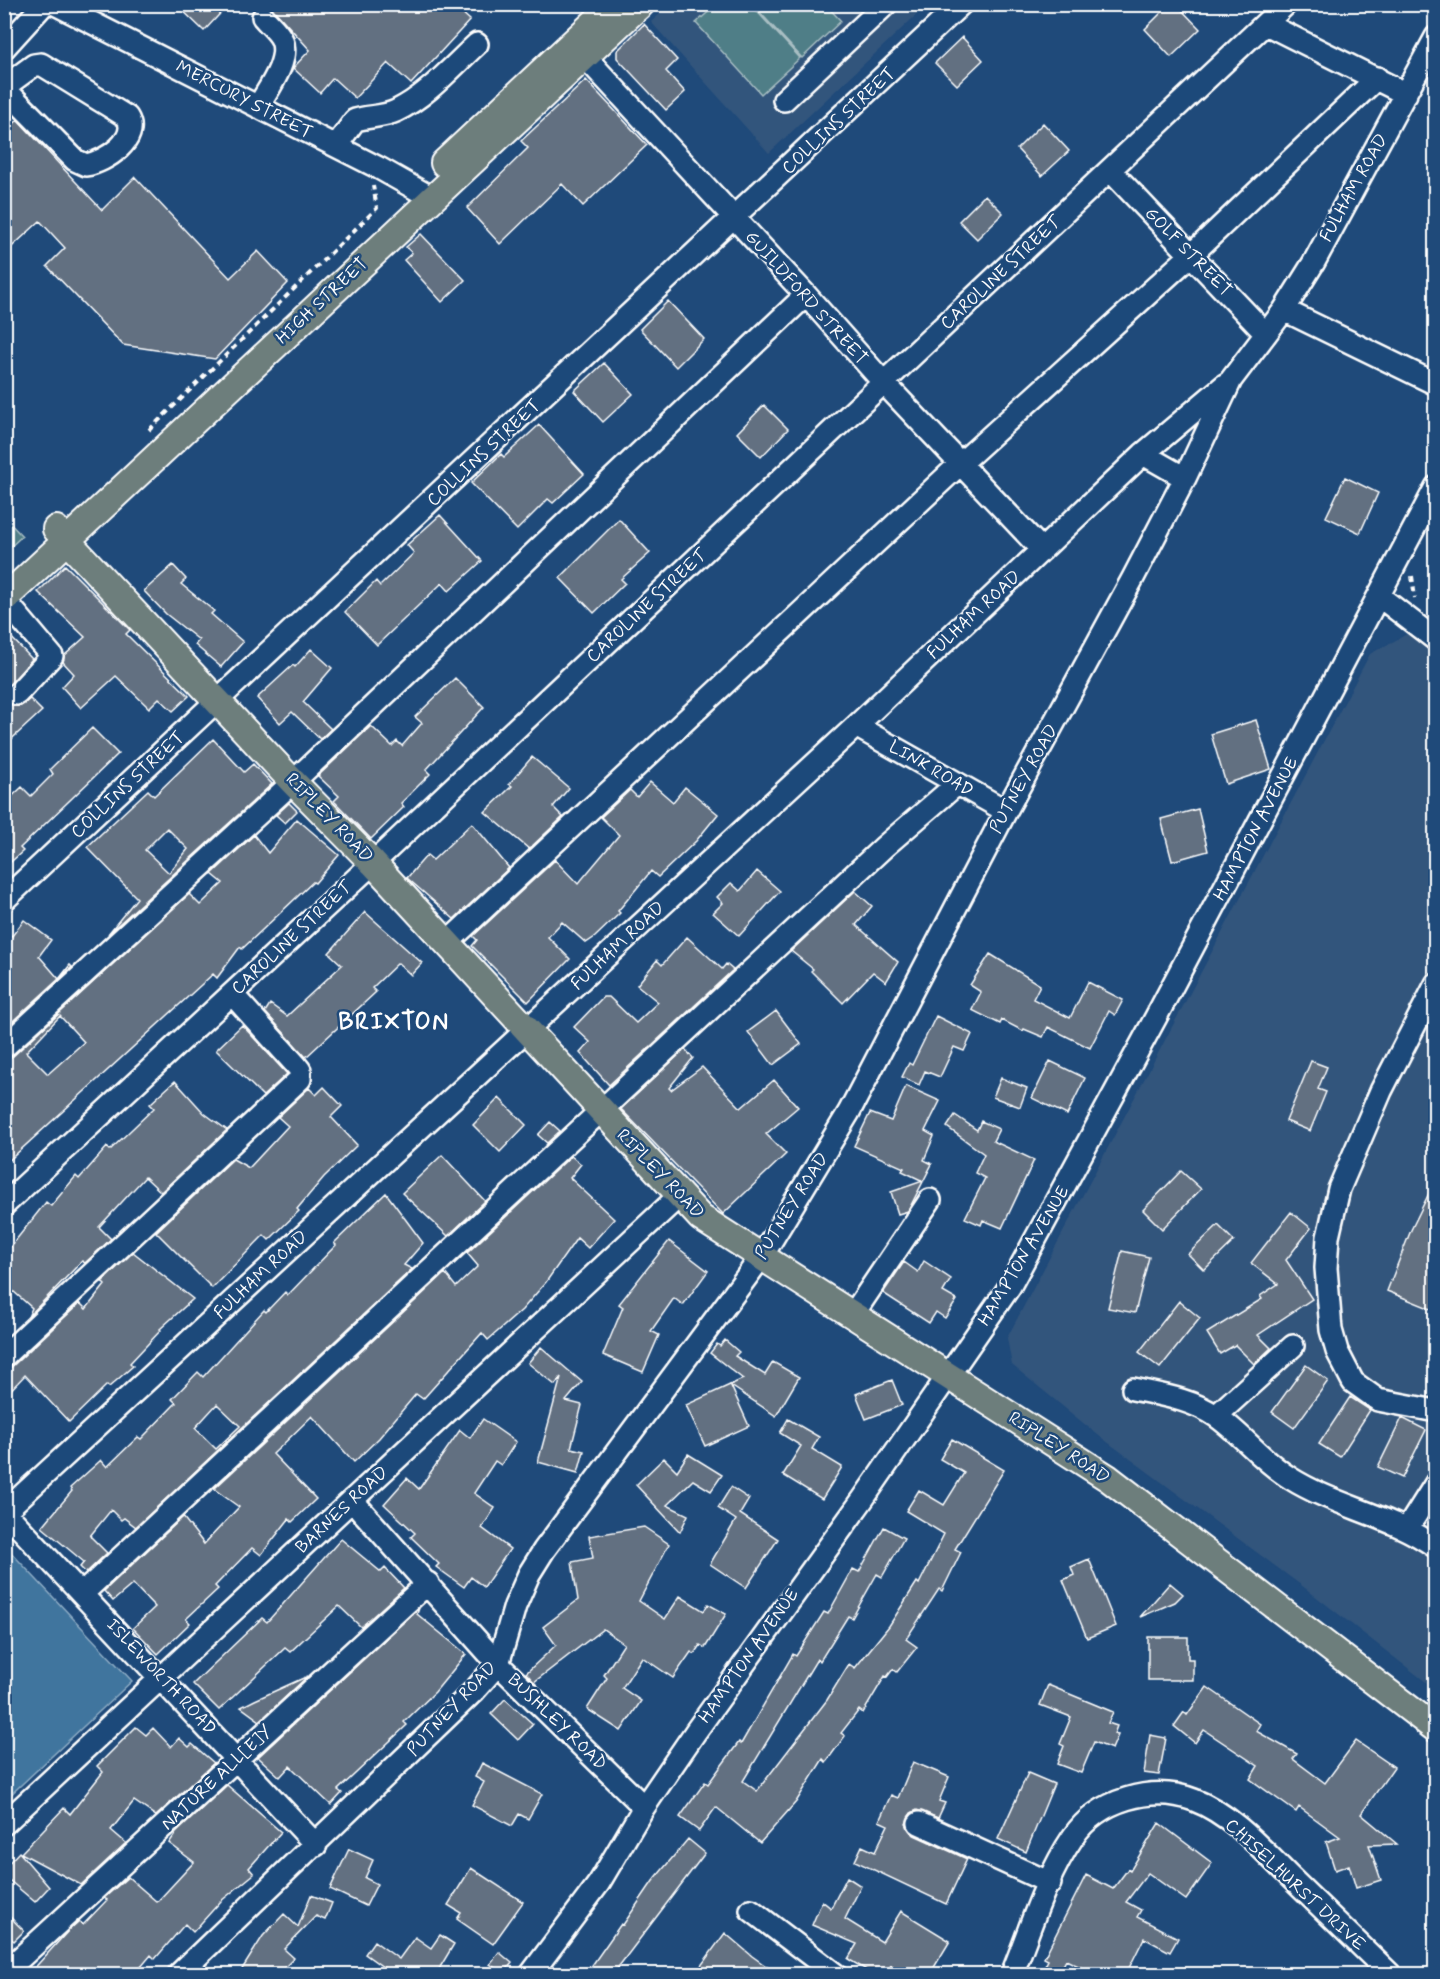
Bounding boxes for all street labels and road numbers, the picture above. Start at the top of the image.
street label: MERCURY STREET [171,55,317,145]
street label: COLLINS STREET [777,62,901,180]
street label: FULHAM ROAD [1314,130,1394,246]
street label: GOLF STREET [1139,202,1237,302]
street label: CAROLINE STREET [935,210,1067,335]
street label: GUILDFORD STREET [739,226,873,370]
street label: HIGH STREET [271,252,373,350]
street label: COLLINS STREET [422,394,546,512]
street label: CAROLINE STREET [581,543,713,668]
street label: FULHAM ROAD [922,565,1026,665]
street label: PUTNEY ROAD [984,720,1064,838]
street label: COLLINS STREET [66,726,190,844]
street label: LINK ROAD [884,735,978,803]
street label: HAMPTON AVENUE [1208,753,1304,905]
street label: RIPLEY ROAD [280,768,378,868]
street label: CAROLINE STREET [226,875,358,1000]
street label: FULHAM ROAD [566,896,670,996]
street label: RIPLEY ROAD [611,1124,709,1224]
street label: PUTNEY ROAD [750,1148,834,1264]
street label: HAMPTON AVENUE [973,1181,1075,1331]
street label: FULHAM ROAD [209,1225,313,1325]
street label: RIPLEY ROAD [1004,1406,1114,1490]
street label: BARNES ROAD [290,1461,394,1559]
street label: HAMPTON AVENUE [693,1584,805,1728]
street label: ISLEWORTH ROAD [101,1613,221,1741]
street label: PUTNEY ROAD [402,1656,502,1762]
street label: BUSHLEY ROAD [502,1668,612,1776]
street label: NATURE ALL[E]Y [156,1720,278,1836]
street label: CHISELHURST DRIVE [1220,1813,1371,1957]

